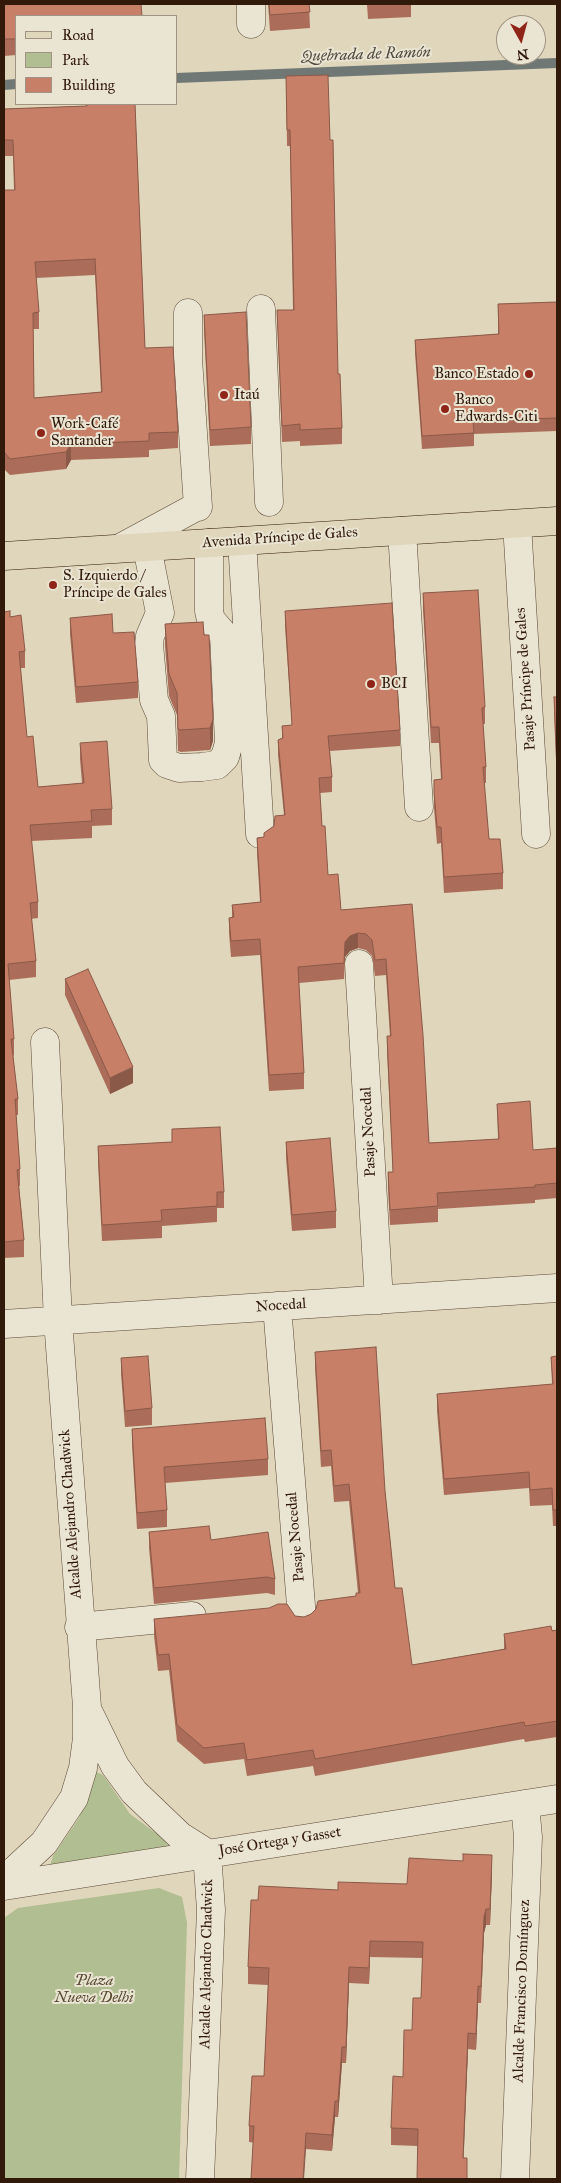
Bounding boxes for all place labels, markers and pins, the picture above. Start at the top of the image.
place label: Banco Estado [434,365,519,383]
marker: Banco Estado [523,368,535,380]
place label: Itaú [234,386,260,404]
marker: Itaú [218,389,230,401]
place label: Banco Edwards-Citi [455,391,538,426]
marker: Banco Edwards-Citi [439,403,451,415]
place label: Work-Café Santander [51,415,119,450]
marker: Work-Café Santander [35,427,47,439]
place label: S. Izquierdo / Príncipe de Gales [63,567,167,602]
marker: S. Izquierdo / Príncipe de Gales [47,579,59,591]
place label: BCI [381,675,408,693]
marker: BCI [365,678,377,690]

